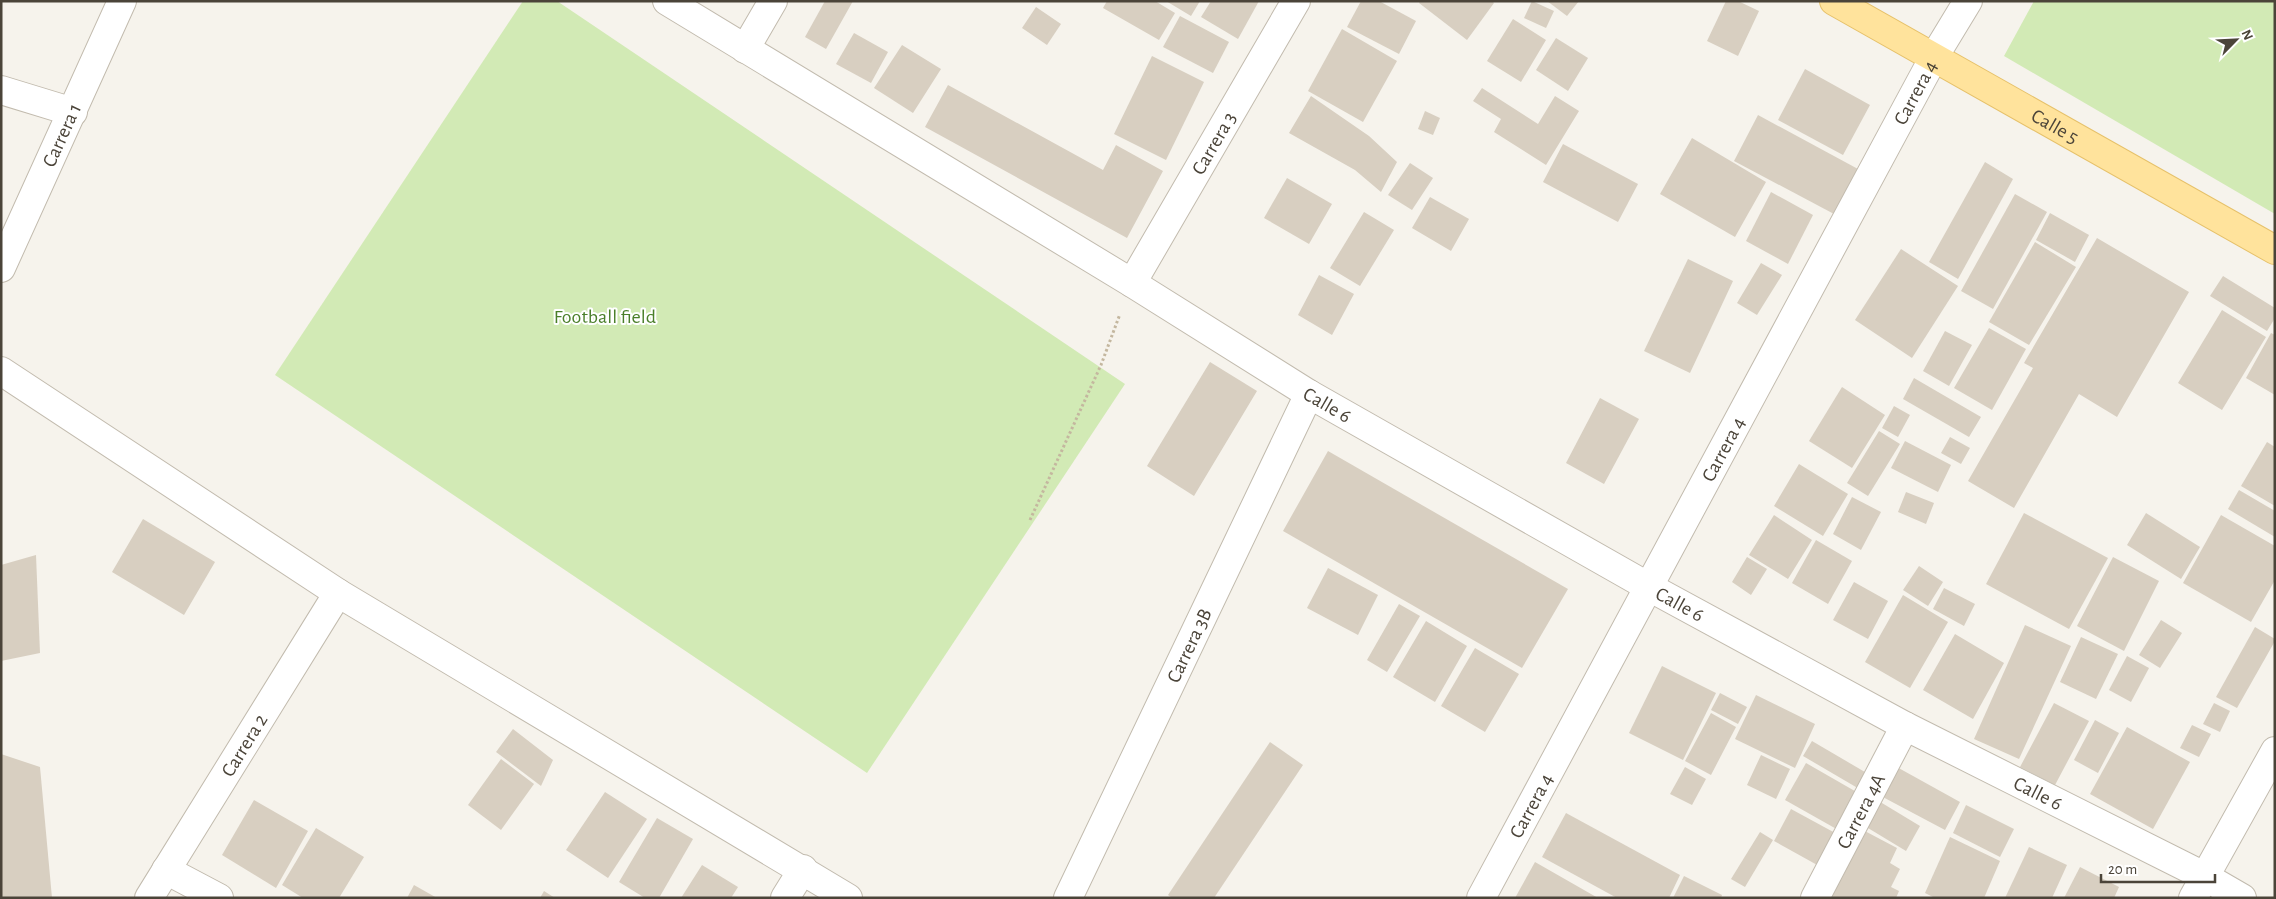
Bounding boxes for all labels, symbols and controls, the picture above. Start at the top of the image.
north arrow [2211,15,2261,65]
text: N [2239,28,2255,42]
street label: Carrera 4 [1890,57,1941,128]
street label: Carrera 1 [39,101,85,170]
street label: Calle 5 [2028,106,2082,148]
street label: Carrera 3 [1188,109,1240,178]
park label: Football field [554,307,656,327]
street label: Calle 6 [1300,384,1354,427]
street label: Carrera 4 [1698,414,1749,485]
street label: Calle 6 [1652,584,1707,626]
street label: Carrera 3B [1164,606,1216,686]
street label: Carrera 2 [218,711,271,780]
street label: Carrera 4 [1506,770,1557,842]
street label: Carrera 4A [1834,770,1889,852]
street label: Calle 6 [2010,773,2065,814]
scale bar [2101,852,2215,884]
text: 20 m [2108,862,2137,877]

